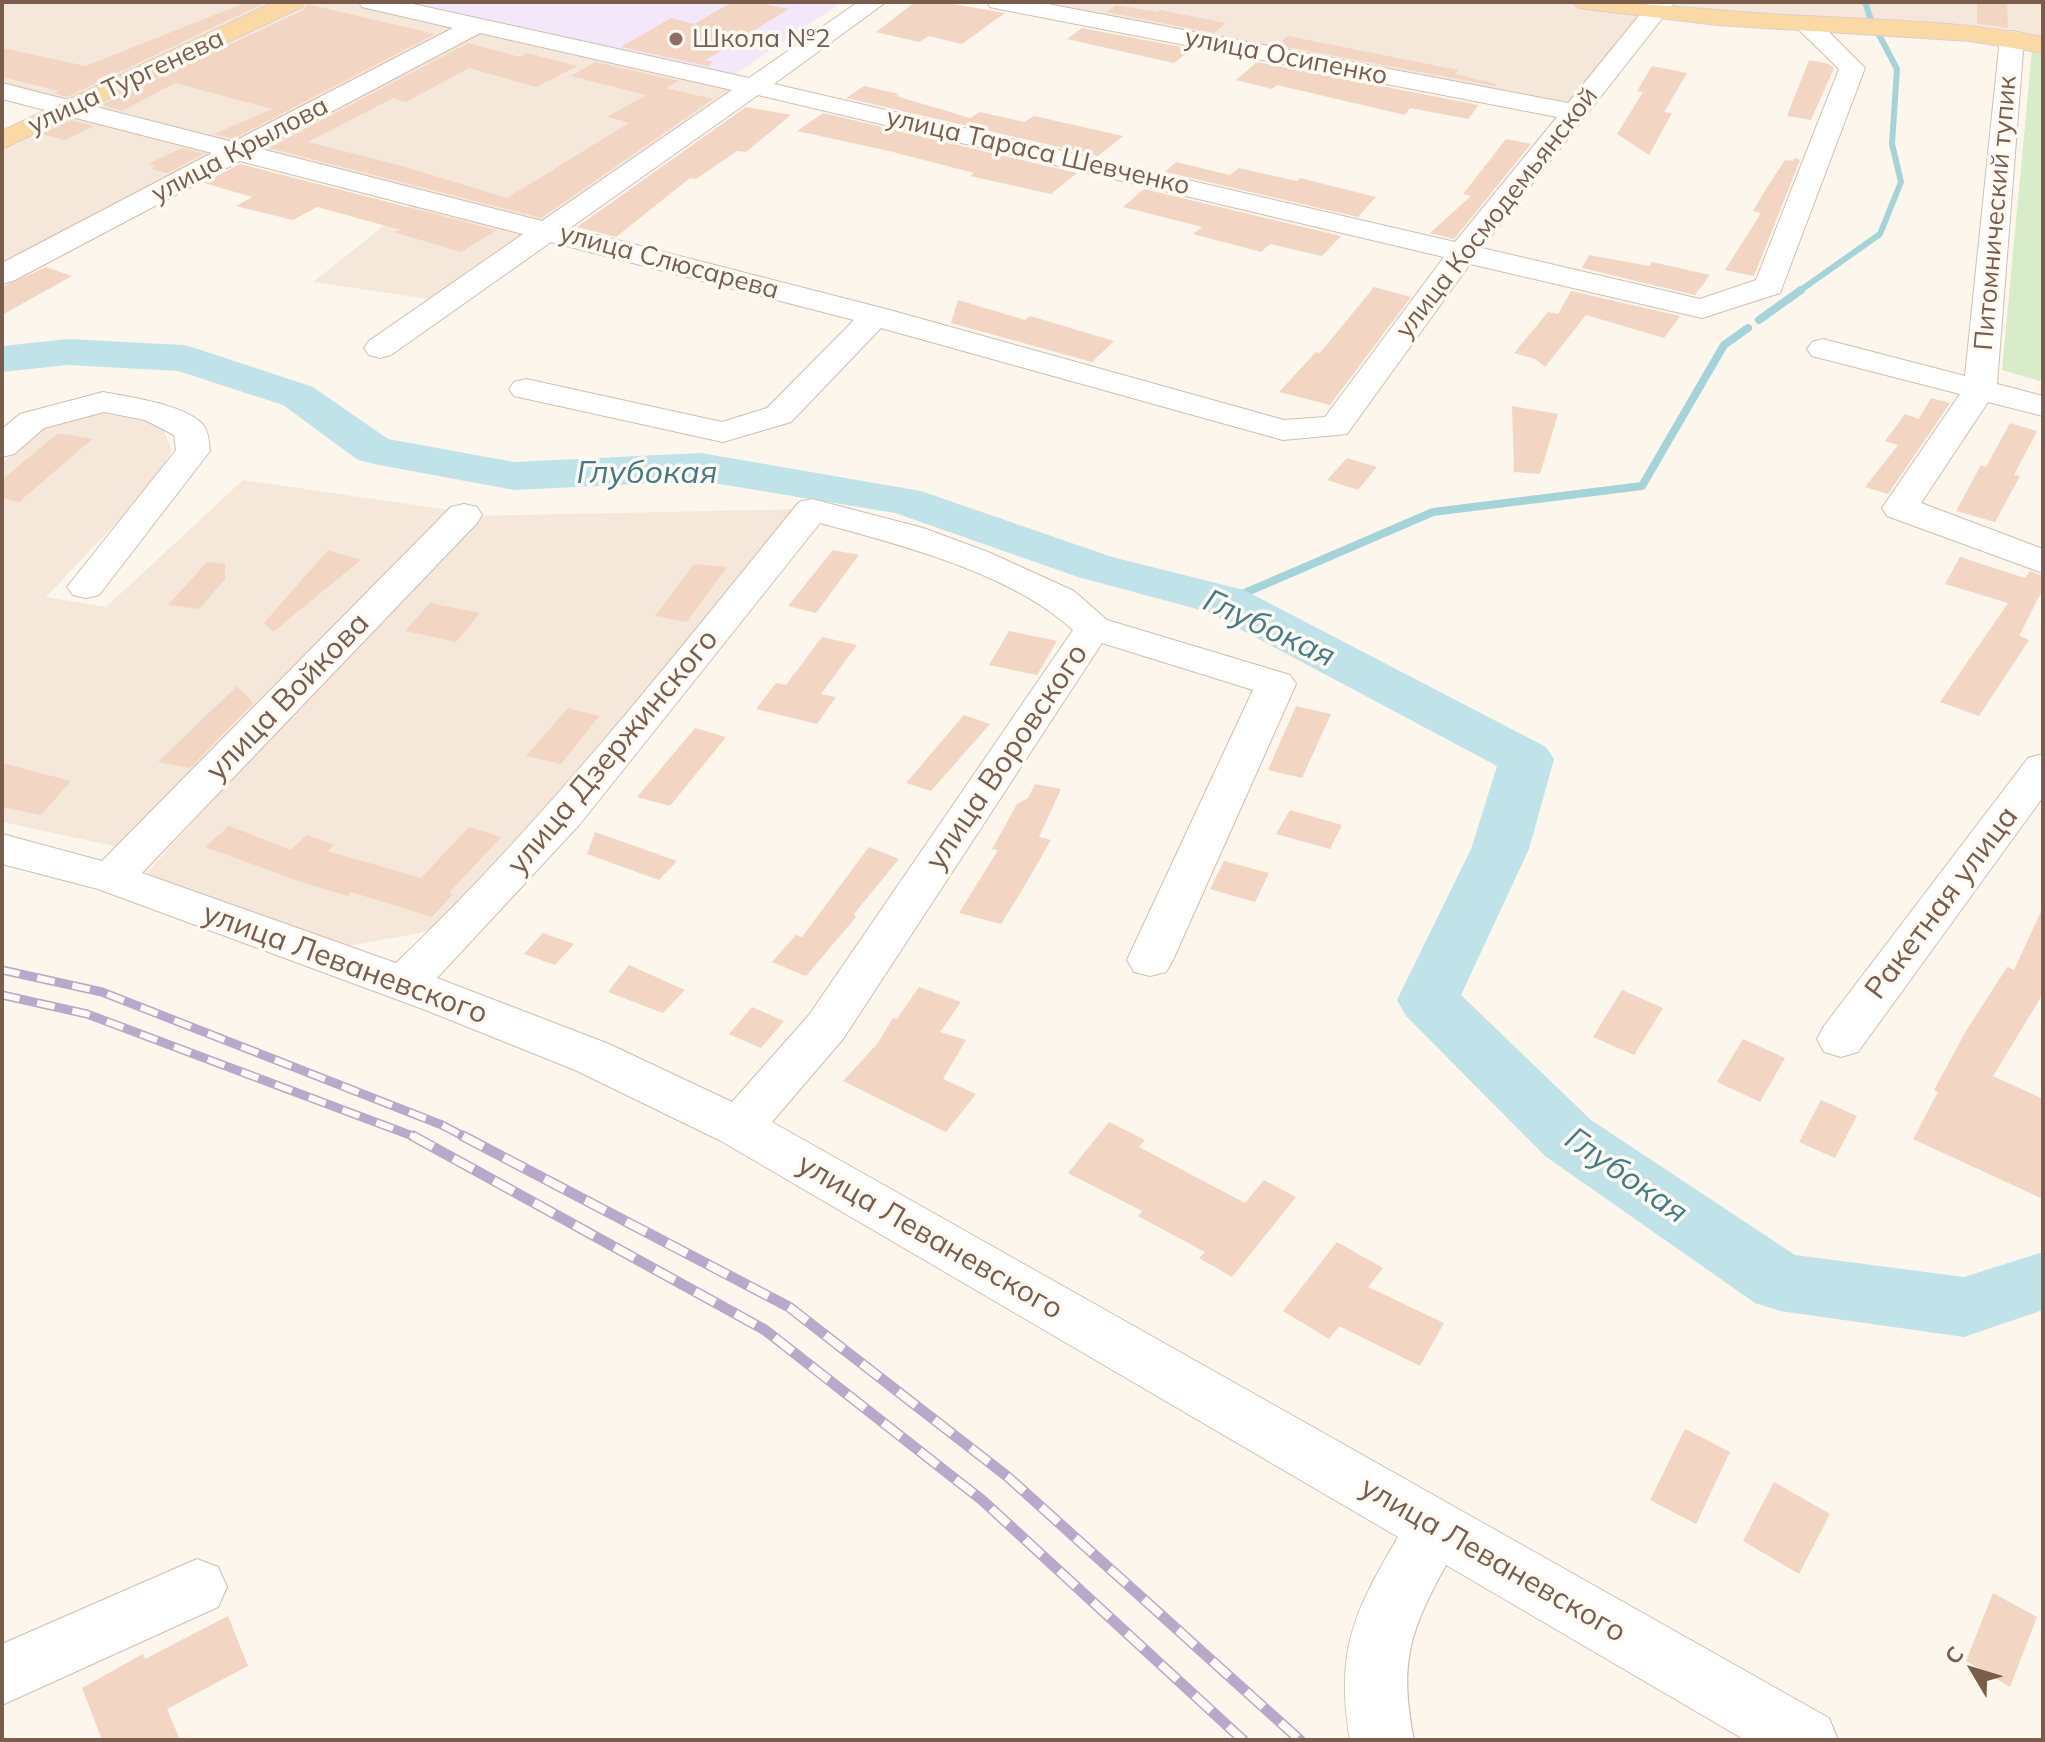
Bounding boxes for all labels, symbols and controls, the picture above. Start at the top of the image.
street label: улица Осипенко [1182,22,1390,92]
street label: улица Тургенева [23,23,229,141]
place label: Школа №2 [692,23,831,55]
marker: Школа №2 [667,30,685,48]
street label: Питомнический тупик [1968,74,2024,352]
street label: улица Космодемьянской [1389,81,1605,345]
street label: улица Крылова [146,90,334,210]
street label: улица Тараса Шевченко [883,102,1193,202]
street label: улица Слюсарева [556,218,782,306]
water label: Глубокая [577,454,717,492]
water label: Глубокая [1197,582,1341,676]
street label: улица Войкова [199,606,377,788]
street label: улица Дзержинского [500,622,726,882]
street label: улица Воровского [918,637,1096,877]
street label: Ракетная улица [1858,800,2026,1006]
street label: улица Леваневского [198,896,492,1032]
water label: Глубокая [1557,1120,1695,1232]
street label: улица Леваневского [791,1146,1069,1328]
street label: улица Леваневского [1354,1469,1632,1651]
north arrow [1933,1630,2013,1710]
text: С [1938,1641,1970,1670]

